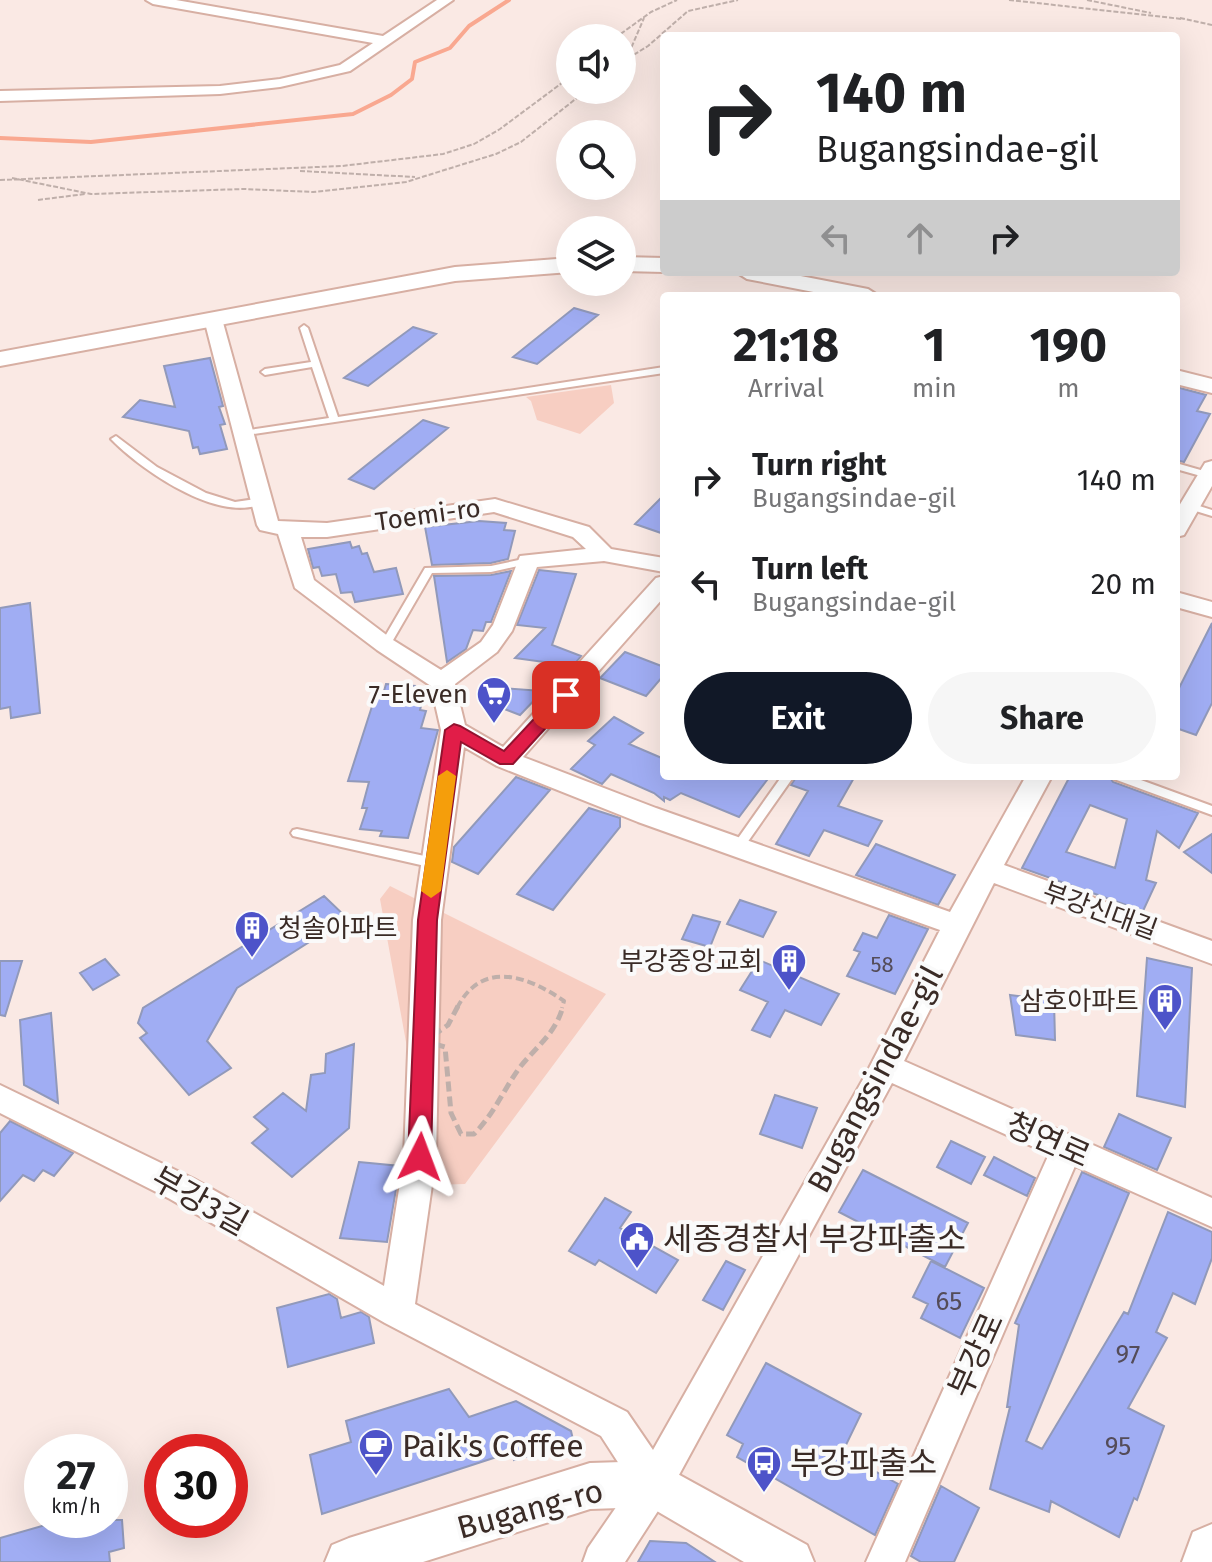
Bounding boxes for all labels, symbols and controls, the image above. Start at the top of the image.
map controls [556,24,636,296]
button: sound [556,24,636,104]
text: 140 m [816,60,967,127]
icon: right [684,64,788,168]
button: search [556,120,636,200]
text: Bugangsindae-gil [816,128,1099,172]
button: layers [556,216,636,296]
icon: left [814,216,858,260]
icon: ahead [898,216,942,260]
icon: right [982,216,1026,260]
text: 21:18 [733,316,839,374]
text: 1 [923,316,946,374]
text: 190 [1030,316,1107,374]
text: Arrival [748,373,824,404]
text: min [912,373,957,404]
text: m [1057,373,1080,404]
text: Turn right [752,447,887,483]
icon: right [684,458,728,502]
text: 140 m [1077,462,1156,498]
text: Bugangsindae-gil [752,483,956,514]
street label: Toemi-ro [373,492,483,538]
text: Turn left [752,551,868,587]
icon: left [684,562,728,606]
text: 20 m [1091,566,1156,602]
text: Bugangsindae-gil [752,587,956,618]
pin [532,661,600,729]
button: Exit [684,672,912,764]
button: Share [928,672,1156,764]
icon: arrive [544,673,588,717]
supermarket icon: 7-Eleven [475,675,513,725]
place label: 7-Eleven [369,679,468,710]
street label: 부강신대길 [1039,876,1161,946]
building icon: 청솔아파트 [233,909,271,959]
place label: 청솔아파트 [278,913,398,944]
building icon: 부강중앙교회 [770,942,808,992]
place label: 부강중앙교회 [619,946,763,977]
house number: 58 [870,951,894,978]
street label: Bugangsindae-gil [799,959,951,1199]
building icon: 삼호아파트 [1146,982,1184,1032]
place label: 삼호아파트 [1019,986,1139,1017]
street label: 청연로 [1000,1105,1096,1175]
position arrow [378,1115,462,1199]
street label: 부강3길 [145,1159,255,1243]
public building icon: 세종경찰서 부강파출소 [618,1220,656,1270]
place label: 세종경찰서 부강파출소 [663,1220,966,1258]
house number: 65 [936,1286,962,1317]
street label: 부강로 [941,1307,1011,1403]
house number: 97 [1116,1339,1140,1370]
cafe icon: Paik's Coffee [357,1427,395,1477]
place label: Paik's Coffee [402,1427,584,1465]
house number: 95 [1105,1431,1131,1462]
speed limit sign: 30 [144,1434,248,1538]
bus stop icon: 부강파출소 [745,1444,783,1494]
place label: 부강파출소 [790,1444,937,1482]
text: 27 [57,1452,96,1500]
street label: Bugang-ro [453,1471,607,1547]
text: km/h [51,1494,101,1518]

